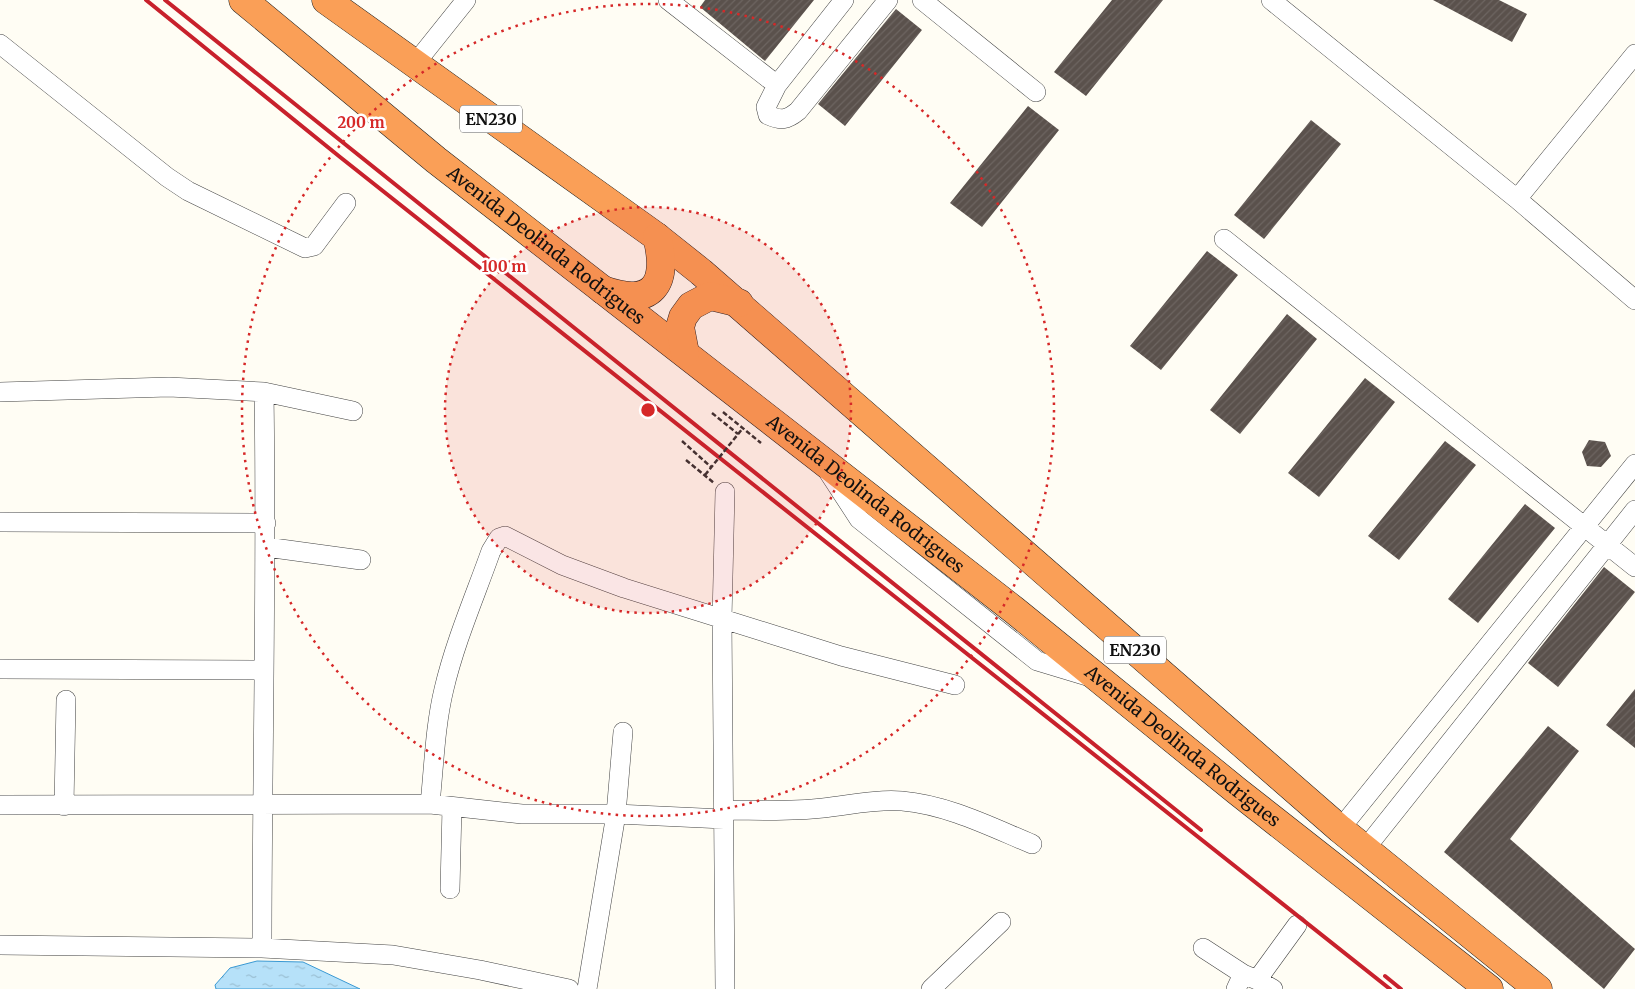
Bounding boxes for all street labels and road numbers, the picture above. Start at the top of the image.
road number: EN230 [460,106,522,132]
street label: Avenida Deolinda Rodrigues [442,160,650,329]
street label: Avenida Deolinda Rodrigues [761,409,969,578]
road number: EN230 [1104,636,1166,664]
street label: Avenida Deolinda Rodrigues [1080,660,1285,832]

